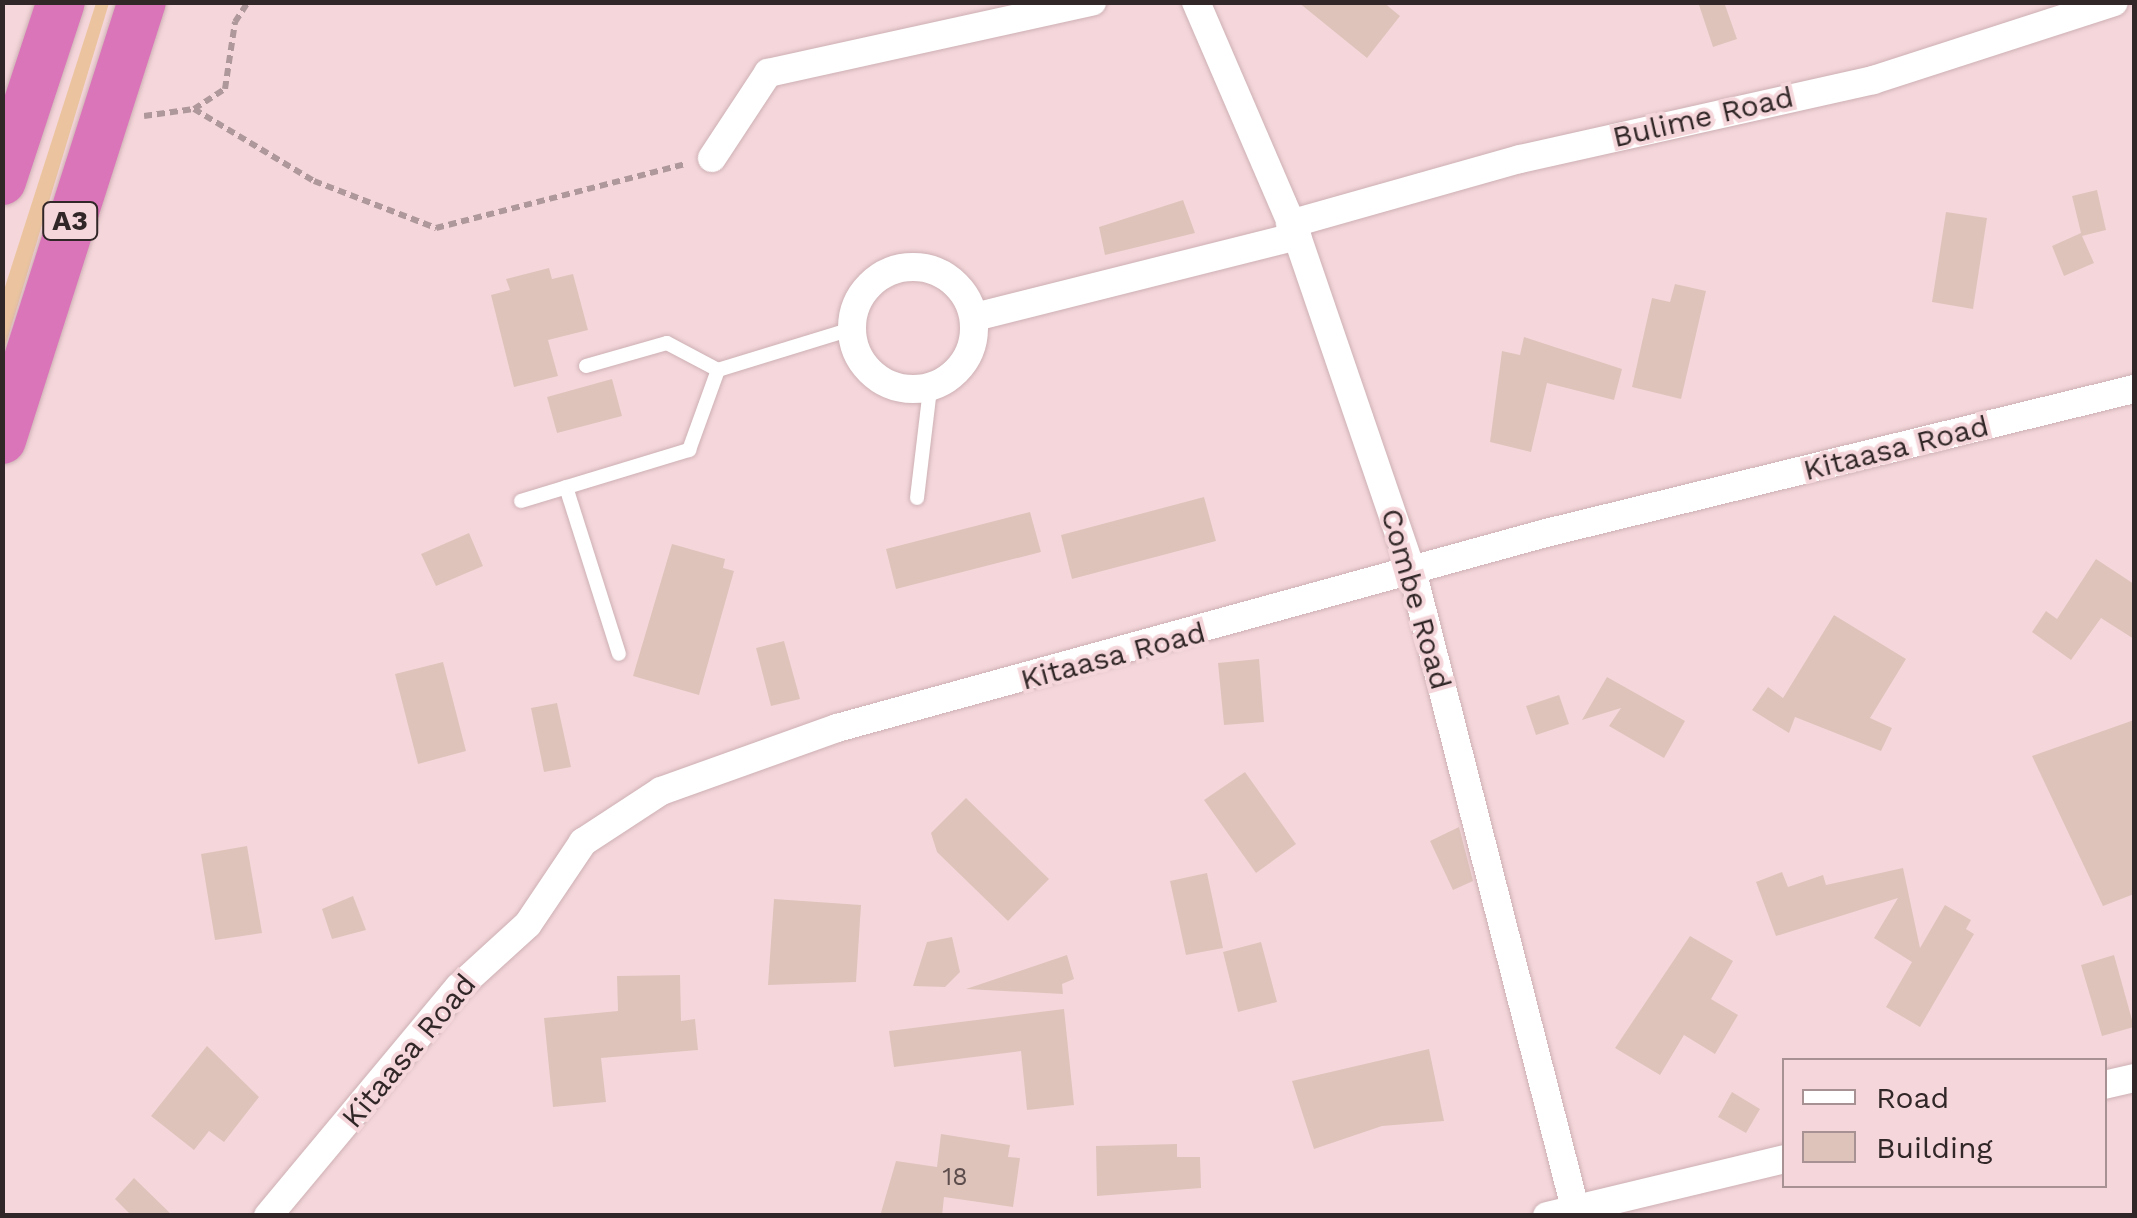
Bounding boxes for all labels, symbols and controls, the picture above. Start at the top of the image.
street label: Bulime Road [1609,79,1797,155]
road number: A3 [40,198,100,244]
street label: Kitaasa Road [1799,407,1993,489]
street label: Combe Road [1373,504,1459,694]
street label: Kitaasa Road [1016,614,1210,698]
street label: Kitaasa Road [334,966,484,1136]
legend [1782,1058,2107,1188]
text: Road [1876,1080,1949,1115]
text: Building [1876,1130,1993,1165]
house number: 18 [942,1162,968,1192]

